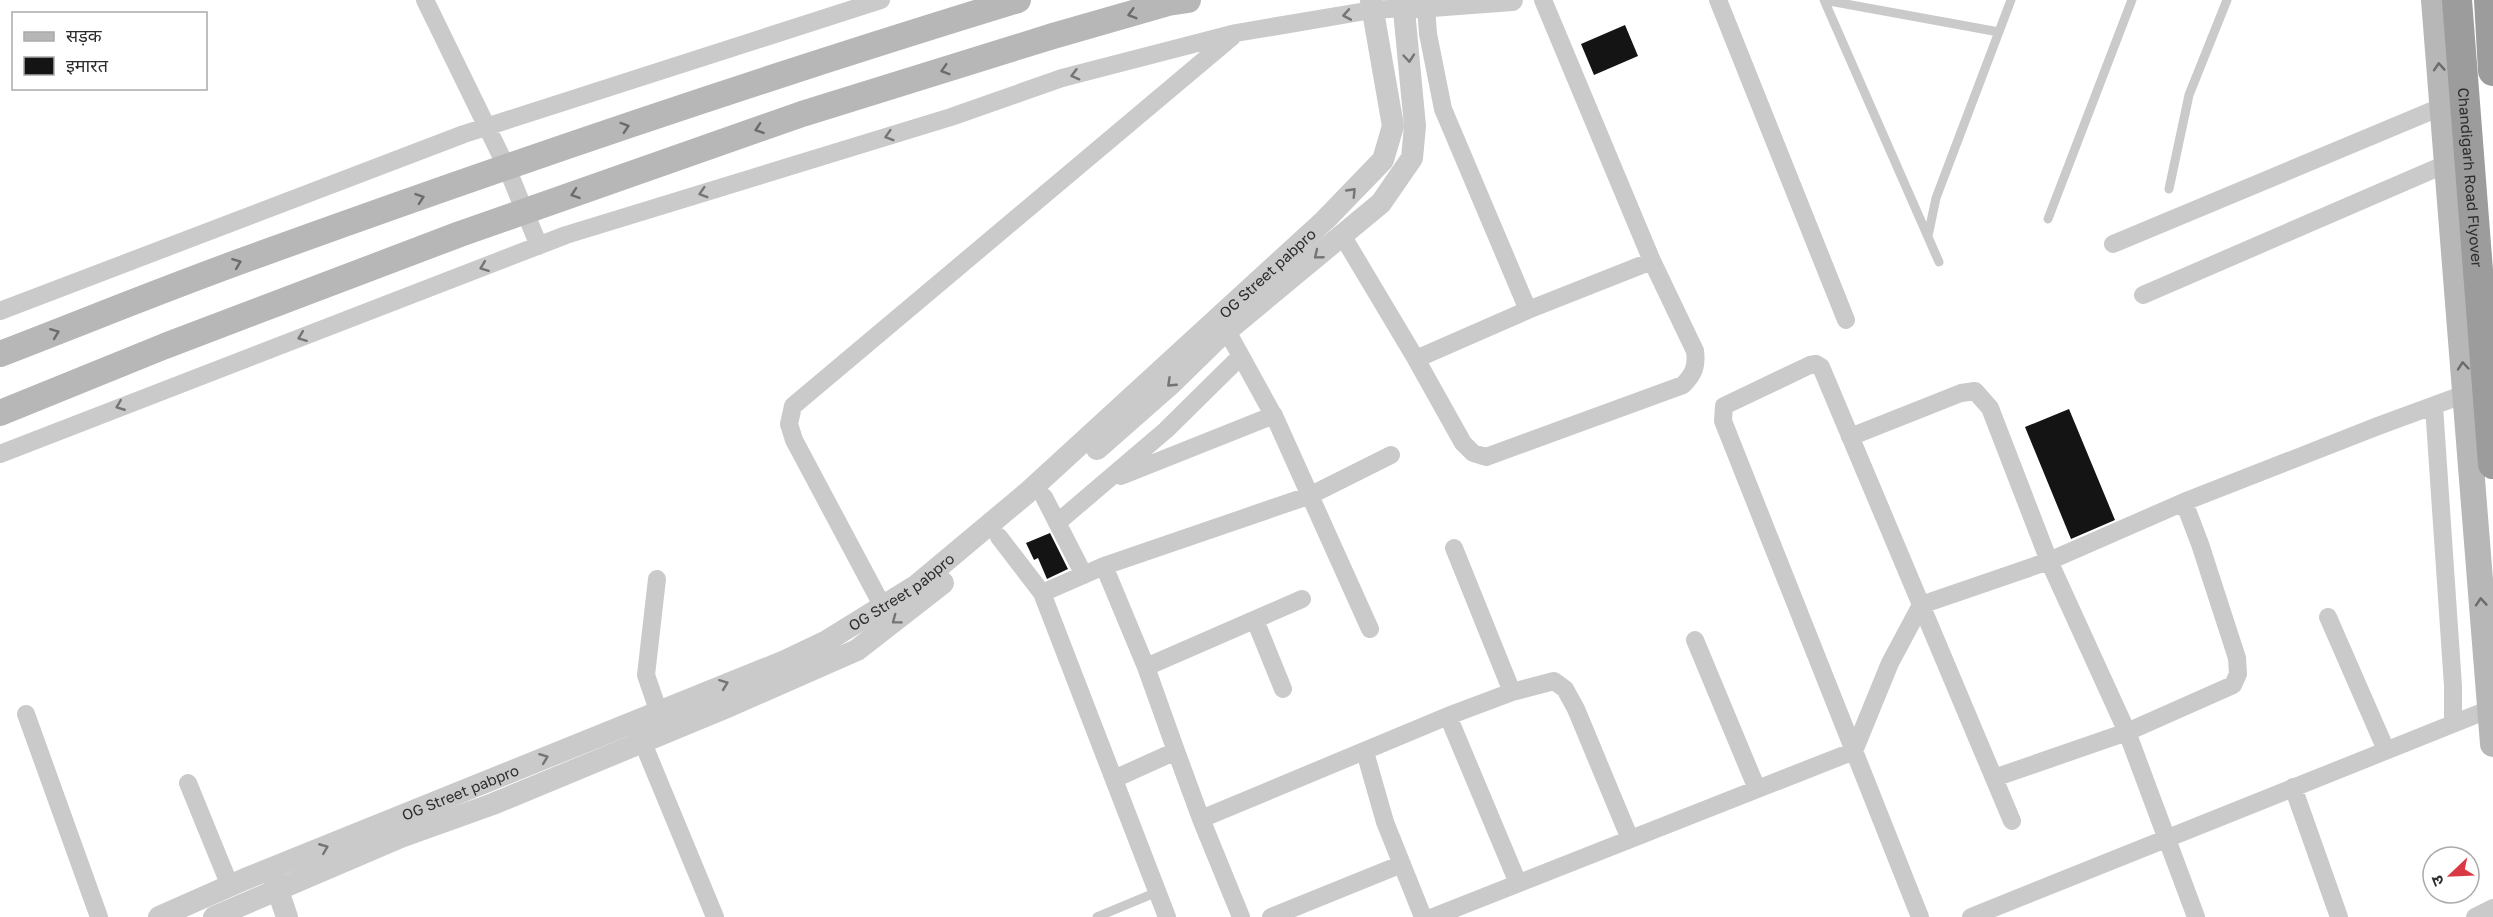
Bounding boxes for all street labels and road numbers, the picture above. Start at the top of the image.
street label: Chandigarh Road Flyover [2455,87,2487,268]
street label: OG Street pabpro [1215,224,1319,322]
street label: OG Street pabpro [845,549,958,634]
street label: OG Street pabpro [399,760,521,824]

